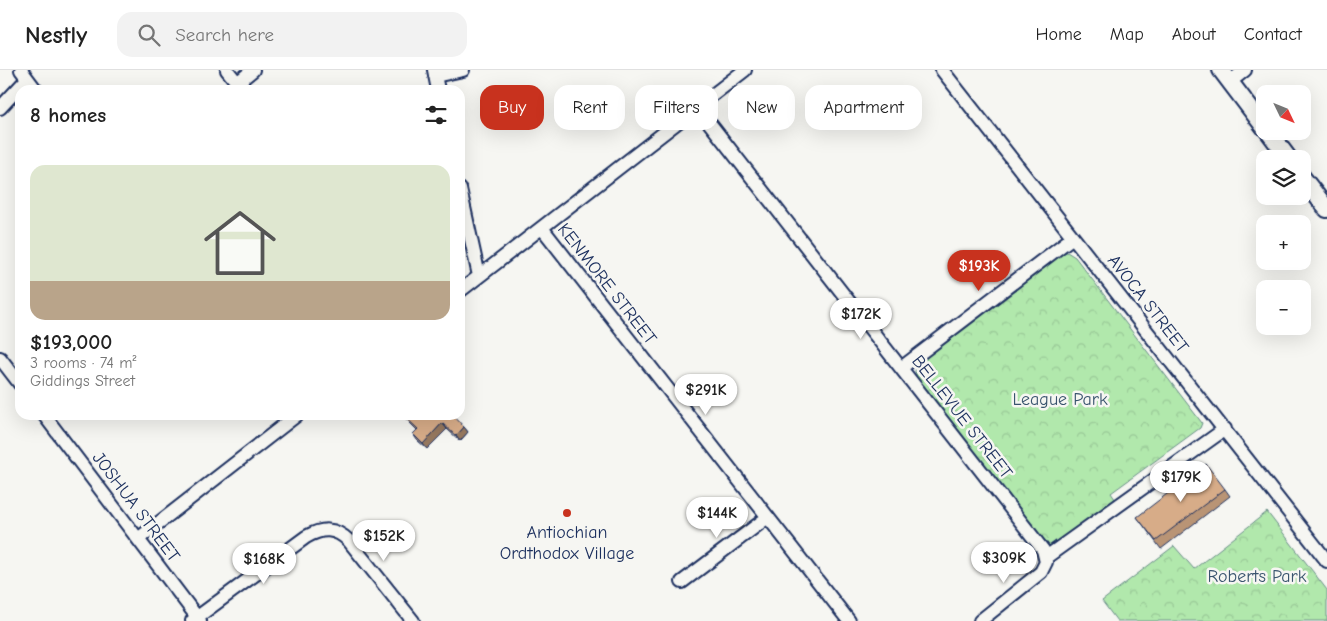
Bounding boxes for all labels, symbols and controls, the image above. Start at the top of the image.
search box [117,12,467,57]
text: Nestly [25,21,87,49]
icon: search [135,21,163,49]
text: Search here [175,24,274,46]
text: Home [1035,24,1082,45]
text: Map [1110,24,1144,45]
text: About [1172,24,1216,45]
text: Contact [1244,24,1302,45]
chip: Buy [480,85,544,130]
chip: Rent [554,85,625,130]
chip: Filters [635,85,718,130]
chip: New [728,85,795,130]
chip: Apartment [805,85,922,130]
north arrow [1256,85,1311,140]
map controls [1256,85,1311,335]
icon: filters [422,101,450,129]
text: 8 homes [30,103,106,127]
button: layers [1256,150,1311,205]
icon: home [195,198,285,288]
button: + [1256,215,1311,270]
street label: KENMORE STREET [553,219,661,349]
pin: $193K [944,250,1014,292]
street label: AVOCA STREET [1103,251,1193,358]
text: $193K [958,257,1000,275]
button: − [1256,280,1311,335]
pin: $172K [826,298,896,340]
text: $172K [841,305,881,323]
text: $193,000 [30,330,112,354]
street label: BELLEVUE STREET [907,351,1017,483]
text: 3 rooms · 74 m² [30,354,136,372]
text: Giddings Street [30,372,135,390]
pin: $291K [671,374,741,416]
text: $291K [685,381,727,399]
park label: League Park [1012,389,1108,410]
street label: JOSHUA STREET [88,448,185,567]
pin: $179K [1146,460,1216,503]
text: $179K [1161,468,1201,486]
pin: $144K [682,496,752,539]
text: $144K [697,504,737,522]
marker: Antiochian Ordthodox Village [561,507,573,519]
pin: $152K [349,520,419,562]
place label: Antiochian Ordthodox Village [500,522,634,564]
text: $152K [363,527,405,545]
pin: $168K [229,542,299,585]
pin: $309K [969,542,1039,584]
text: $309K [982,549,1026,567]
text: $168K [243,550,285,568]
park label: Roberts Park [1208,566,1307,587]

